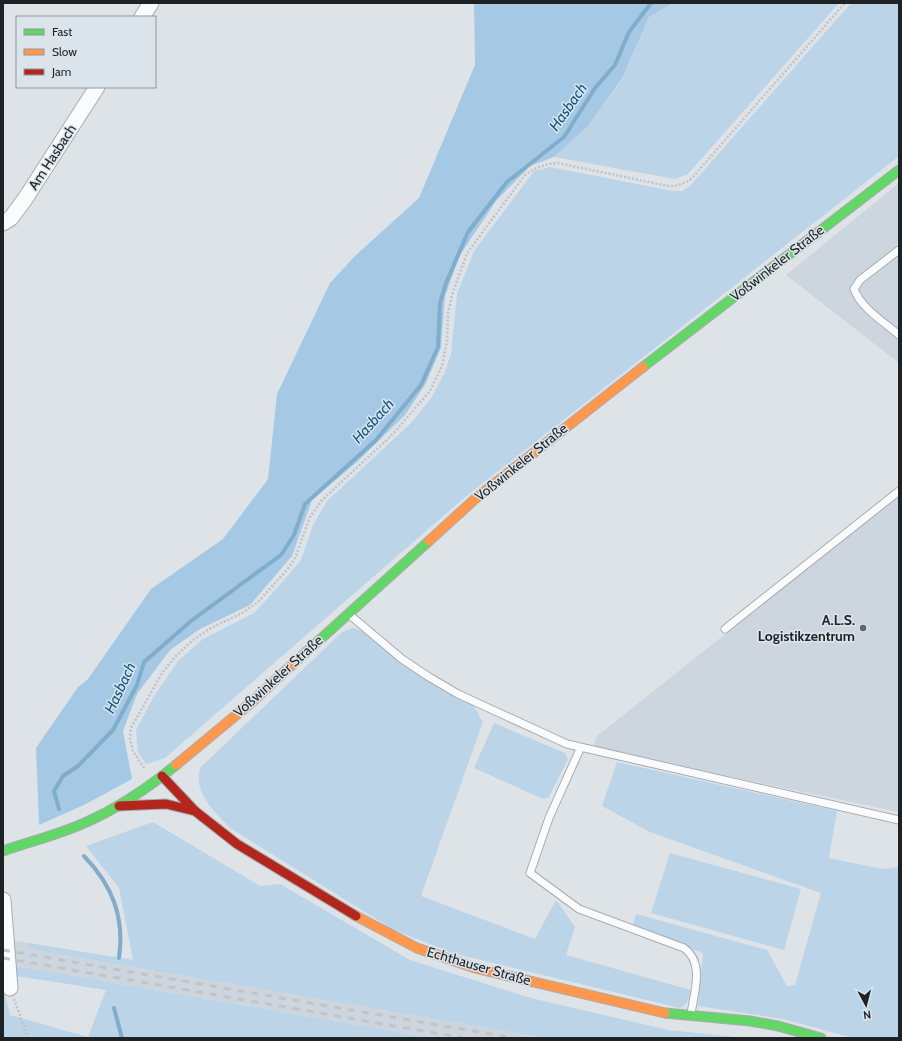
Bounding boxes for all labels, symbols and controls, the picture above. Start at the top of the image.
legend [16,16,156,88]
text: Fast [52,24,72,39]
text: Slow [52,44,77,59]
text: Jam [51,64,71,79]
water label: Hasbach [545,80,591,134]
street label: Am Hasbach [24,121,80,193]
street label: Voßwinkeler Straße [726,221,828,305]
water label: Hasbach [348,395,398,447]
street label: Voßwinkeler Straße [471,419,571,505]
place label: A.L.S. Logistikzentrum [758,611,855,645]
marker: A.L.S. Logistikzentrum [858,623,868,633]
street label: Voßwinkeler Straße [230,631,326,721]
water label: Hasbach [100,660,140,716]
street label: Echthauser Straße [425,943,533,989]
north arrow [846,985,886,1025]
text: N [863,1008,872,1022]

